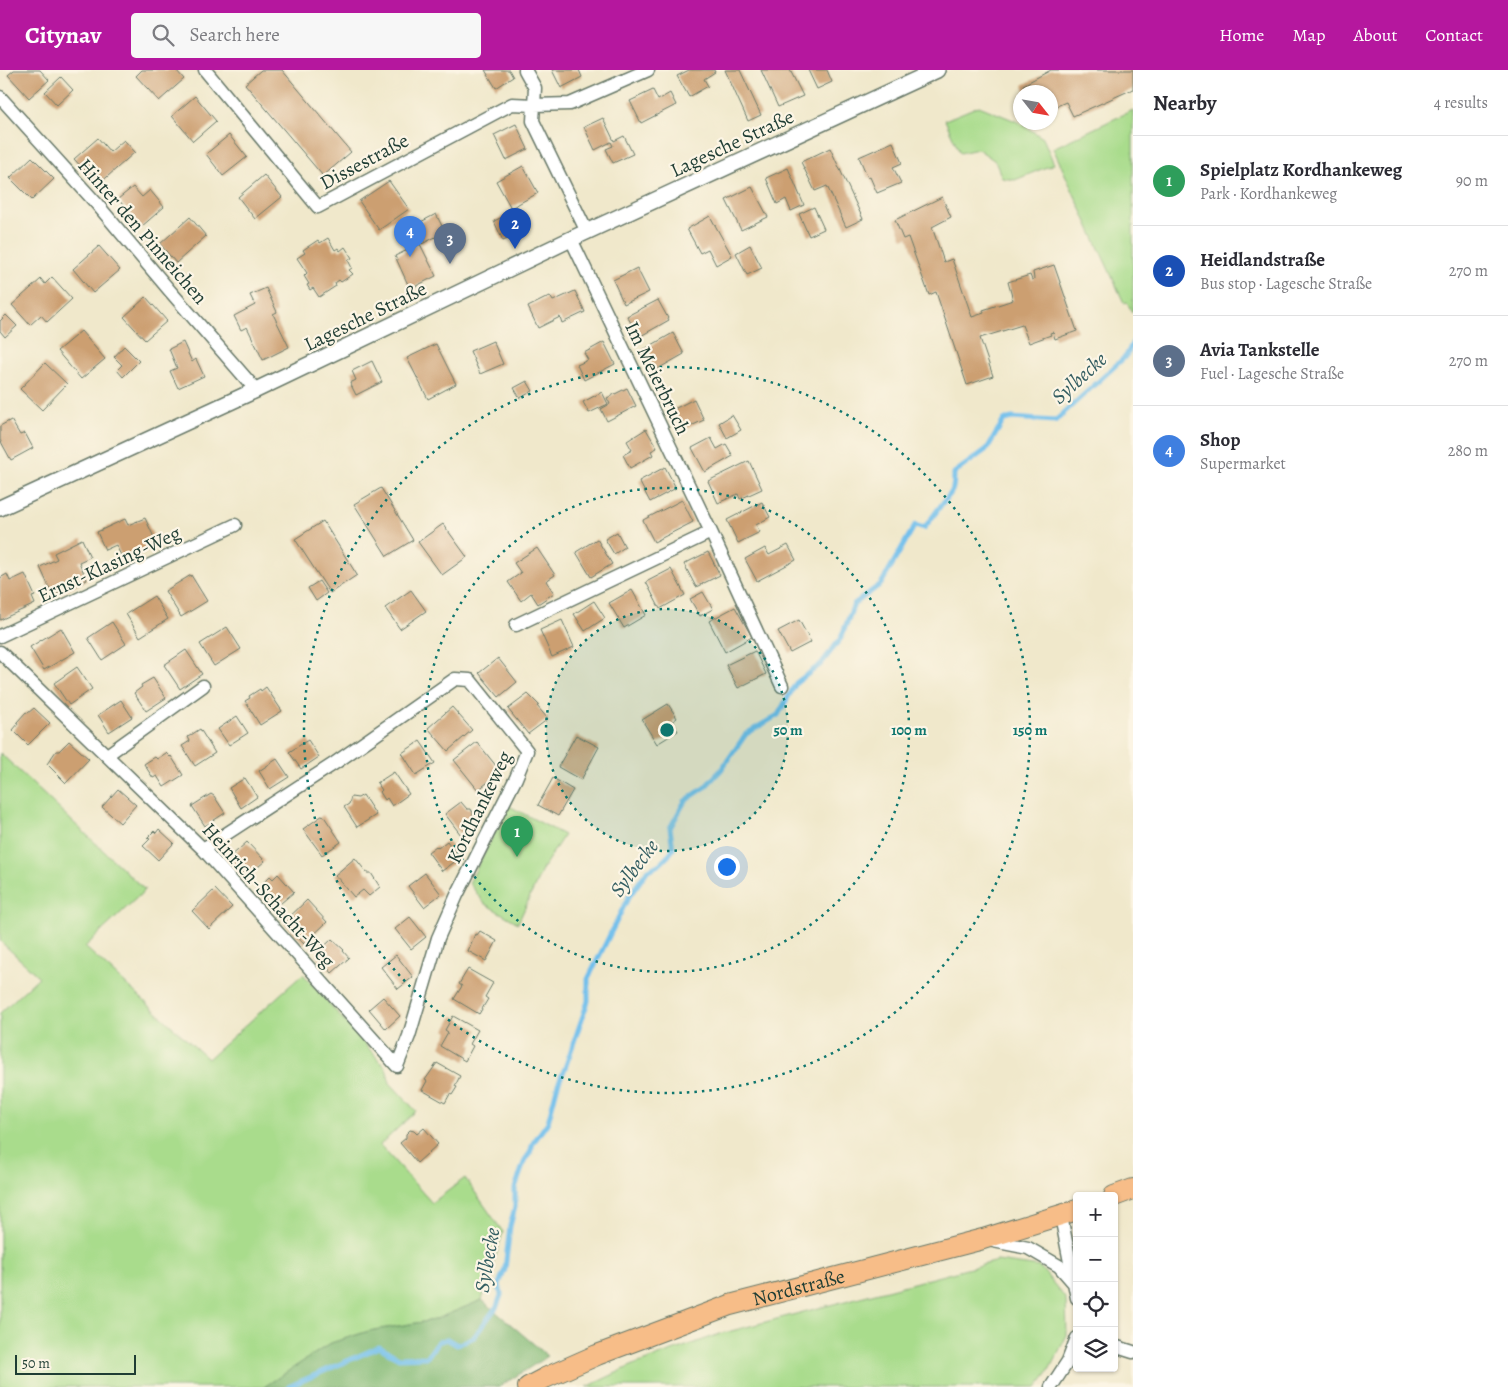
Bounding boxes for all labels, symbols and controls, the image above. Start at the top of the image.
search box [131,13,481,58]
text: Citynav [25,19,101,51]
icon: search [149,21,177,49]
text: Search here [189,22,280,48]
text: Home [1219,23,1264,47]
text: Map [1292,23,1325,47]
text: About [1353,23,1397,47]
text: Contact [1425,23,1483,47]
north arrow [1013,85,1058,130]
text: Nearby [1153,89,1216,117]
text: 4 results [1434,92,1488,114]
street label: Lagesche Straße [666,103,798,184]
street label: Dissestraße [315,127,413,196]
street label: Hinter den Pinneichen [72,153,214,310]
text: Spielplatz Kordhankeweg [1200,157,1402,183]
text: 1 [1166,170,1172,192]
text: 90 m [1456,170,1488,192]
text: Park · Kordhankeweg [1200,183,1337,205]
pin: 2 [499,208,531,249]
pin: 4 [394,216,426,257]
pin: 3 [434,223,466,264]
text: Heidlandstraße [1200,247,1325,273]
text: 2 [1165,260,1173,282]
text: 270 m [1449,260,1488,282]
text: Bus stop · Lagesche Straße [1200,273,1372,295]
street label: Lagesche Straße [299,275,431,358]
street label: Im Meierbruch [618,317,697,440]
text: Avia Tankstelle [1200,337,1320,363]
water label: Sylbecke [1045,345,1113,410]
text: 3 [1166,350,1172,372]
text: 270 m [1449,350,1488,372]
text: Fuel · Lagesche Straße [1200,363,1344,385]
text: Shop [1200,427,1240,453]
text: 4 [1165,440,1173,462]
text: 280 m [1448,440,1488,462]
text: Supermarket [1200,453,1286,475]
street label: Ernst-Klasing-Weg [33,520,185,609]
text: 50 m [773,720,803,740]
text: 100 m [891,720,927,740]
text: 150 m [1013,720,1048,740]
centre of rings [658,721,676,739]
street label: Kordhankeweg [441,746,518,868]
pin: 1 [501,816,533,857]
street label: Heinrich-Schacht-Weg [196,817,341,974]
water label: Sylbecke [603,833,665,903]
your location [714,854,740,880]
map controls [1073,1192,1118,1372]
button: + [1073,1192,1118,1237]
water label: Sylbecke [468,1225,507,1295]
button: − [1073,1237,1118,1282]
street label: Nordstraße [750,1263,848,1313]
button: locate [1073,1282,1118,1327]
button: layers [1073,1327,1118,1372]
scale bar [15,1352,136,1375]
text: 50 m [22,1354,50,1373]

